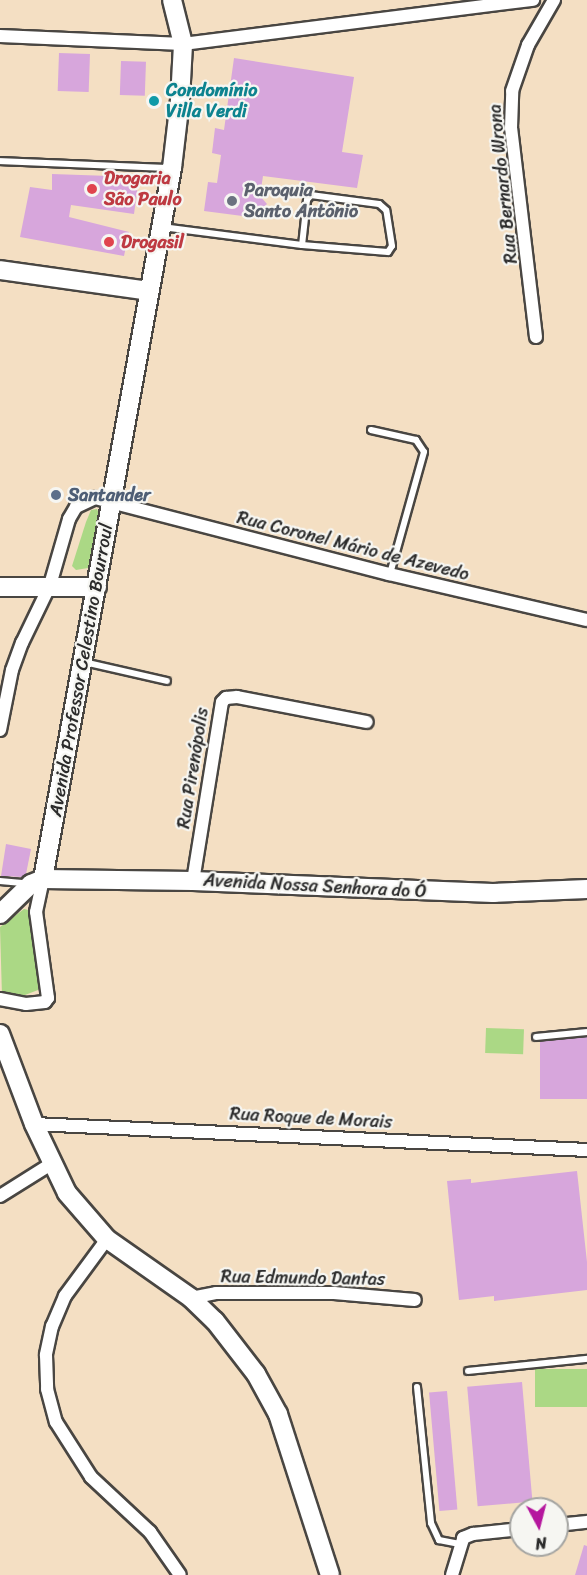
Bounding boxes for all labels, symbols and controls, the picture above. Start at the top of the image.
place label: Condomínio Villa Verdi [166,80,257,122]
marker: Condomínio Villa Verdi [147,94,161,108]
street label: Rua Bernardo Wrona [484,103,522,265]
place label: Drogaria São Paulo [104,168,182,210]
place label: Paroquia Santo Antônio [244,180,358,222]
marker: Drogaria São Paulo [85,182,99,196]
marker: Paroquia Santo Antônio [225,194,239,208]
place label: Drogasil [121,231,184,253]
marker: Drogasil [102,235,116,249]
place label: Santander [68,484,150,506]
marker: Santander [49,488,63,502]
street label: Rua Coronel Mário de Azevedo [235,507,471,585]
street label: Avenida Professor Celestino Bourroul [45,522,117,818]
street label: Rua Pirenópolis [173,706,213,830]
street label: Avenida Nossa Senhora do Ó [203,869,427,903]
street label: Rua Roque de Morais [229,1103,393,1133]
street label: Rua Edmundo Dantas [221,1266,385,1290]
north arrow [509,1497,569,1557]
text: N [534,1528,548,1558]

